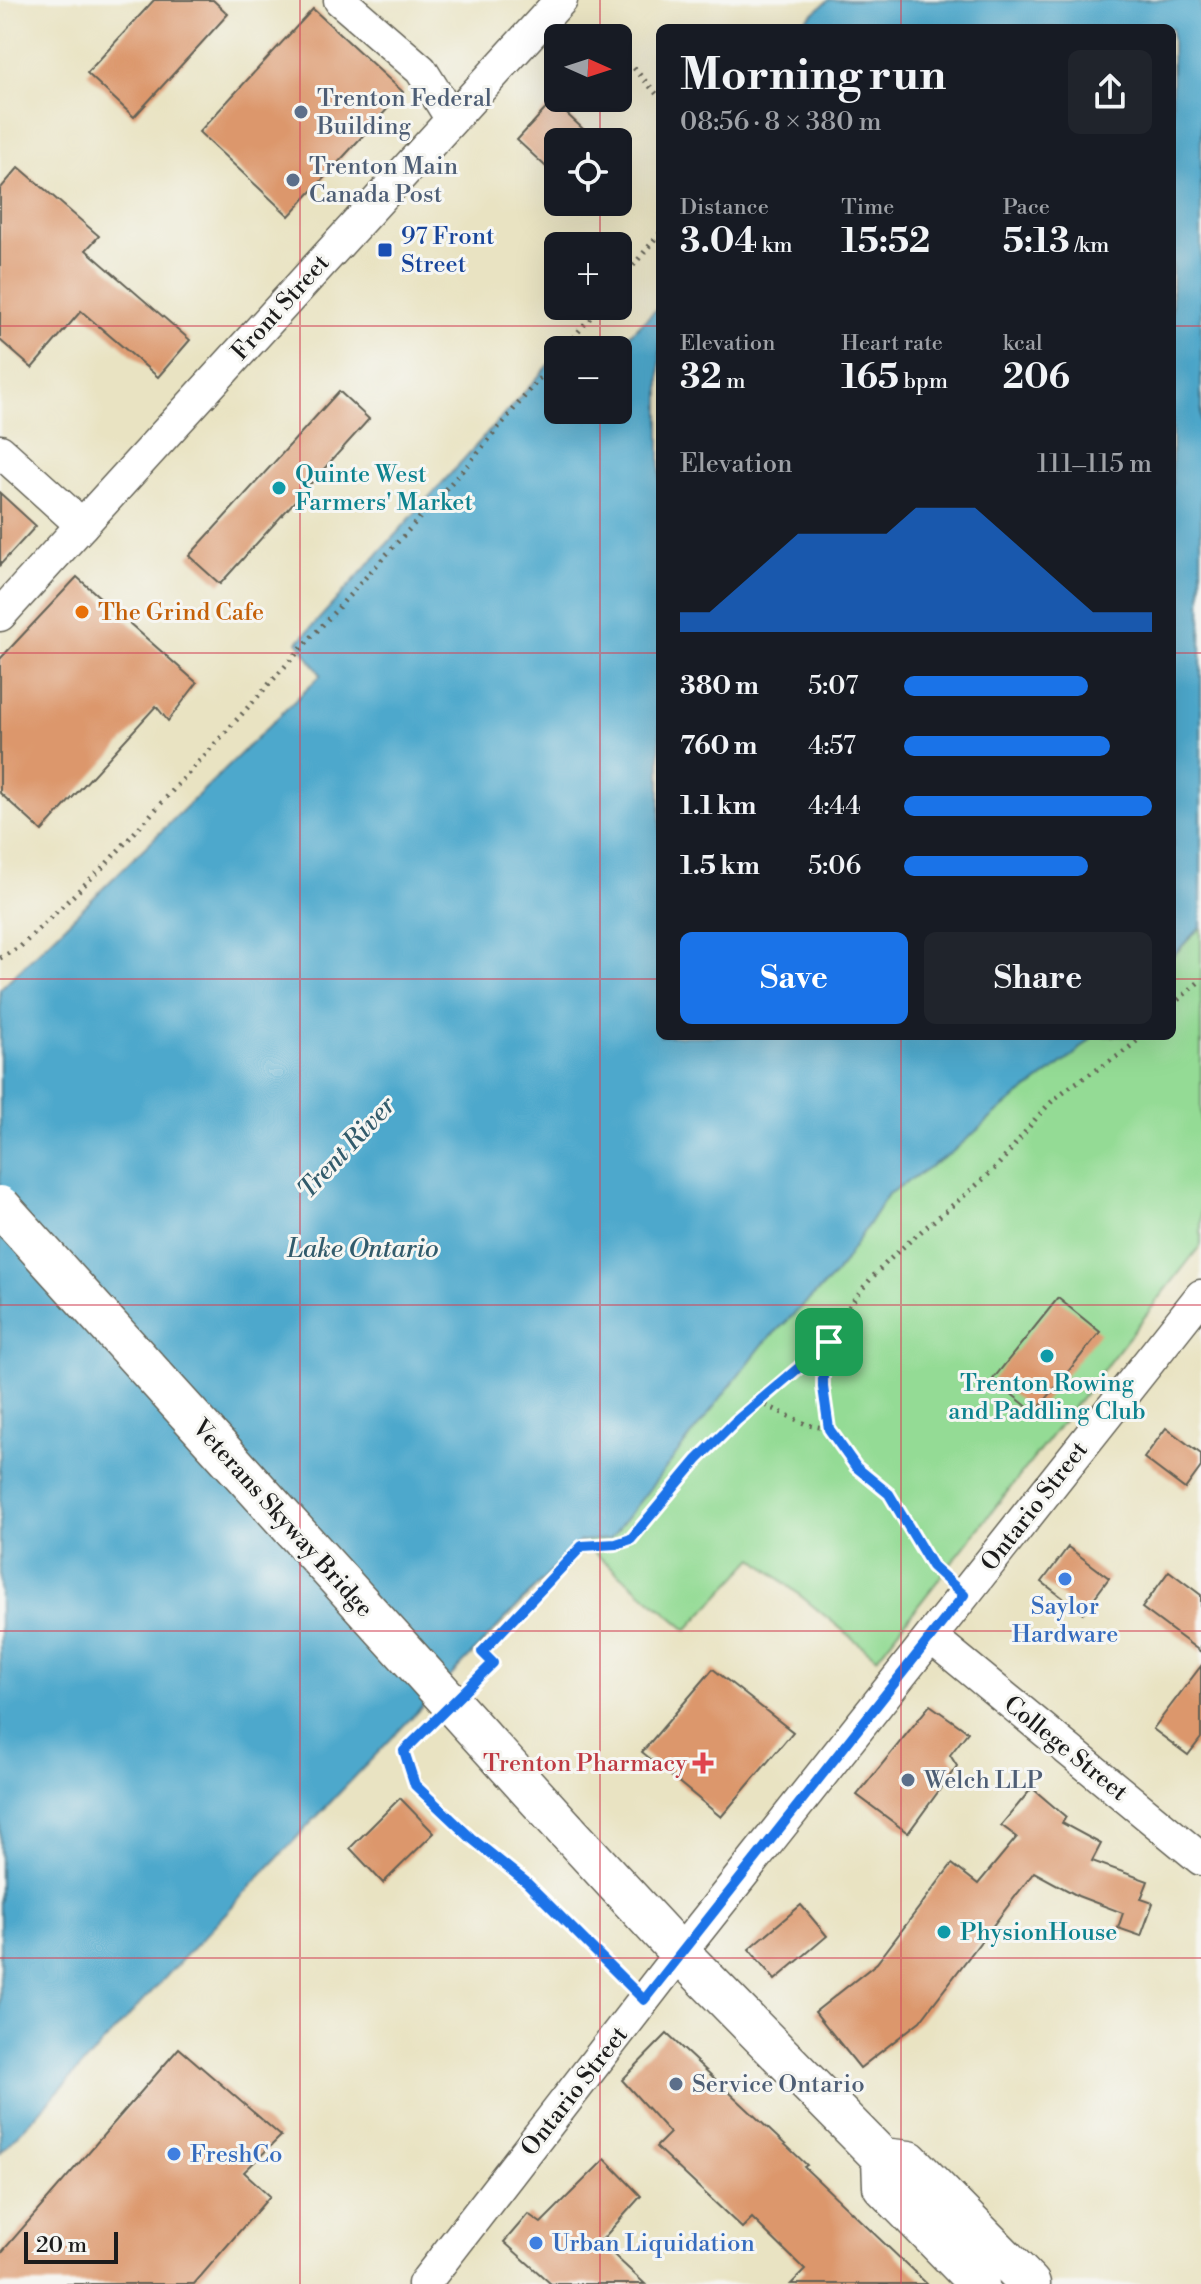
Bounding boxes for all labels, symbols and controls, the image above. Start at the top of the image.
north arrow [544,24,632,112]
map controls [544,24,632,424]
text: Morning run [680,48,946,103]
button: share [1068,50,1152,134]
place label: Trenton Federal Building [316,84,492,142]
marker: Trenton Federal Building [292,103,310,121]
text: 08:56 · 8 × 380 m [680,106,882,138]
button: locate [544,128,632,216]
place label: Trenton Main Canada Post [309,152,458,210]
marker: Trenton Main Canada Post [284,171,302,189]
text: Distance [680,194,769,221]
text: Time [841,194,894,221]
text: Pace [1003,194,1050,221]
text: 3.04 [680,221,757,263]
text: 15:52 [841,221,930,263]
text: 5:13 [1003,221,1070,263]
place label: 97 Front Street [401,222,495,280]
button: + [544,232,632,320]
text: km [757,232,793,259]
text: /km [1070,232,1109,259]
marker: 97 Front Street [376,241,394,259]
street label: Front Street [225,248,336,367]
text: Elevation [680,330,775,357]
text: Heart rate [841,330,943,357]
text: kcal [1003,330,1043,357]
button: − [544,336,632,424]
text: 32 [680,357,722,399]
text: 165 [841,357,899,399]
text: 206 [1003,357,1070,399]
text: m [722,368,746,395]
text: bpm [899,368,948,395]
text: Elevation [680,448,793,480]
text: 111–115 m [1037,448,1152,480]
place label: Quinte West Farmers' Market [295,460,473,518]
marker: Quinte West Farmers' Market [270,479,288,497]
place label: The Grind Cafe [98,598,264,628]
marker: The Grind Cafe [73,603,91,621]
text: 380 m [680,670,759,702]
text: 5:07 [808,670,858,702]
text: 760 m [680,730,757,762]
text: 4:57 [808,730,856,762]
text: 1.1 km [680,790,756,822]
text: 4:44 [808,790,861,822]
text: 1.5 km [680,850,760,882]
text: 5:06 [808,850,861,882]
button: Save [680,932,908,1024]
button: Share [924,932,1152,1024]
water label: Trent River [291,1089,403,1206]
water label: Lake Ontario [286,1233,439,1265]
pin [795,1308,863,1376]
icon: arrive [807,1320,851,1364]
marker: Trenton Rowing and Paddling Club [1038,1347,1056,1365]
place label: Trenton Rowing and Paddling Club [948,1369,1146,1427]
street label: Veterans Skyway Bridge [185,1413,379,1624]
street label: Ontario Street [975,1435,1095,1578]
marker: Saylor Hardware [1056,1570,1074,1588]
place label: Saylor Hardware [1012,1592,1118,1650]
street label: College Street [997,1690,1134,1808]
place label: Trenton Pharmacy [483,1749,687,1779]
marker: Trenton Pharmacy [694,1754,712,1772]
place label: Welch LLP [923,1766,1043,1796]
marker: Welch LLP [899,1771,917,1789]
place label: PhysionHouse [960,1918,1117,1948]
marker: PhysionHouse [935,1923,953,1941]
street label: Ontario Street [515,2020,635,2163]
place label: Service Ontario [692,2070,865,2100]
marker: Service Ontario [667,2075,685,2093]
place label: FreshCo [190,2140,283,2170]
marker: FreshCo [165,2145,183,2163]
scale bar [24,2228,118,2264]
place label: Urban Liquidation [552,2229,755,2259]
text: 20 m [36,2232,87,2259]
marker: Urban Liquidation [527,2234,545,2252]

